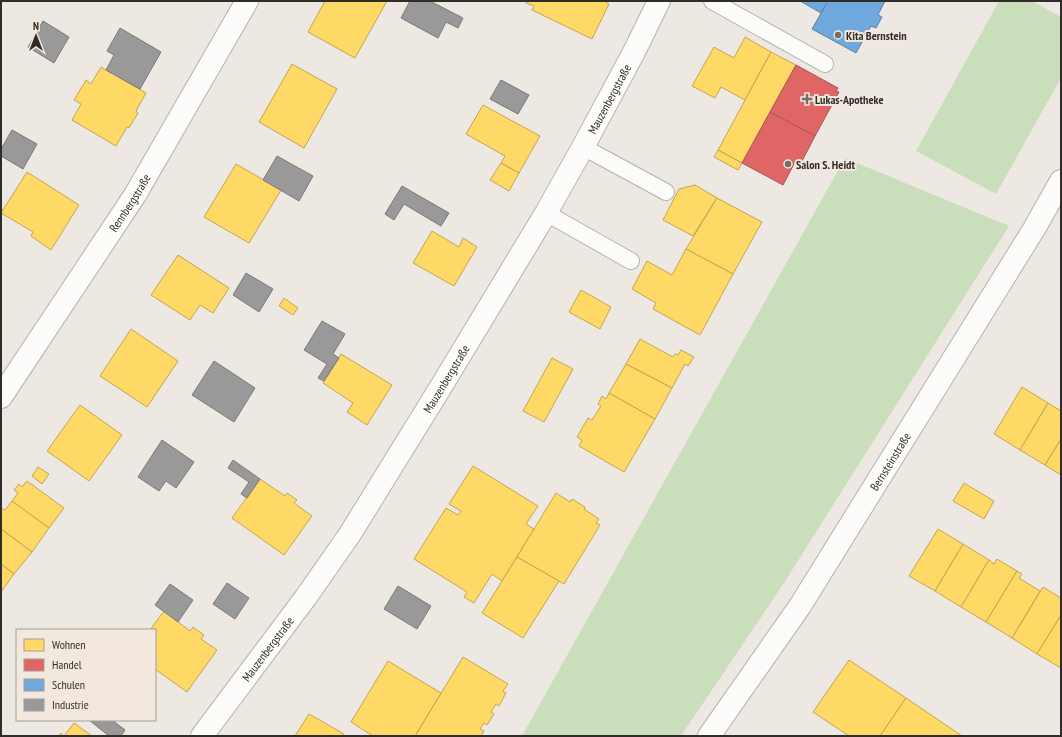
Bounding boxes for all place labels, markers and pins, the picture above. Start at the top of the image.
place label: Kita Bernstein [846,28,907,43]
marker: Kita Bernstein [833,30,843,40]
place label: Lukas-Apotheke [815,92,884,107]
marker: Lukas-Apotheke [802,94,812,104]
place label: Salon S. Heidt [796,157,855,172]
marker: Salon S. Heidt [783,159,793,169]

